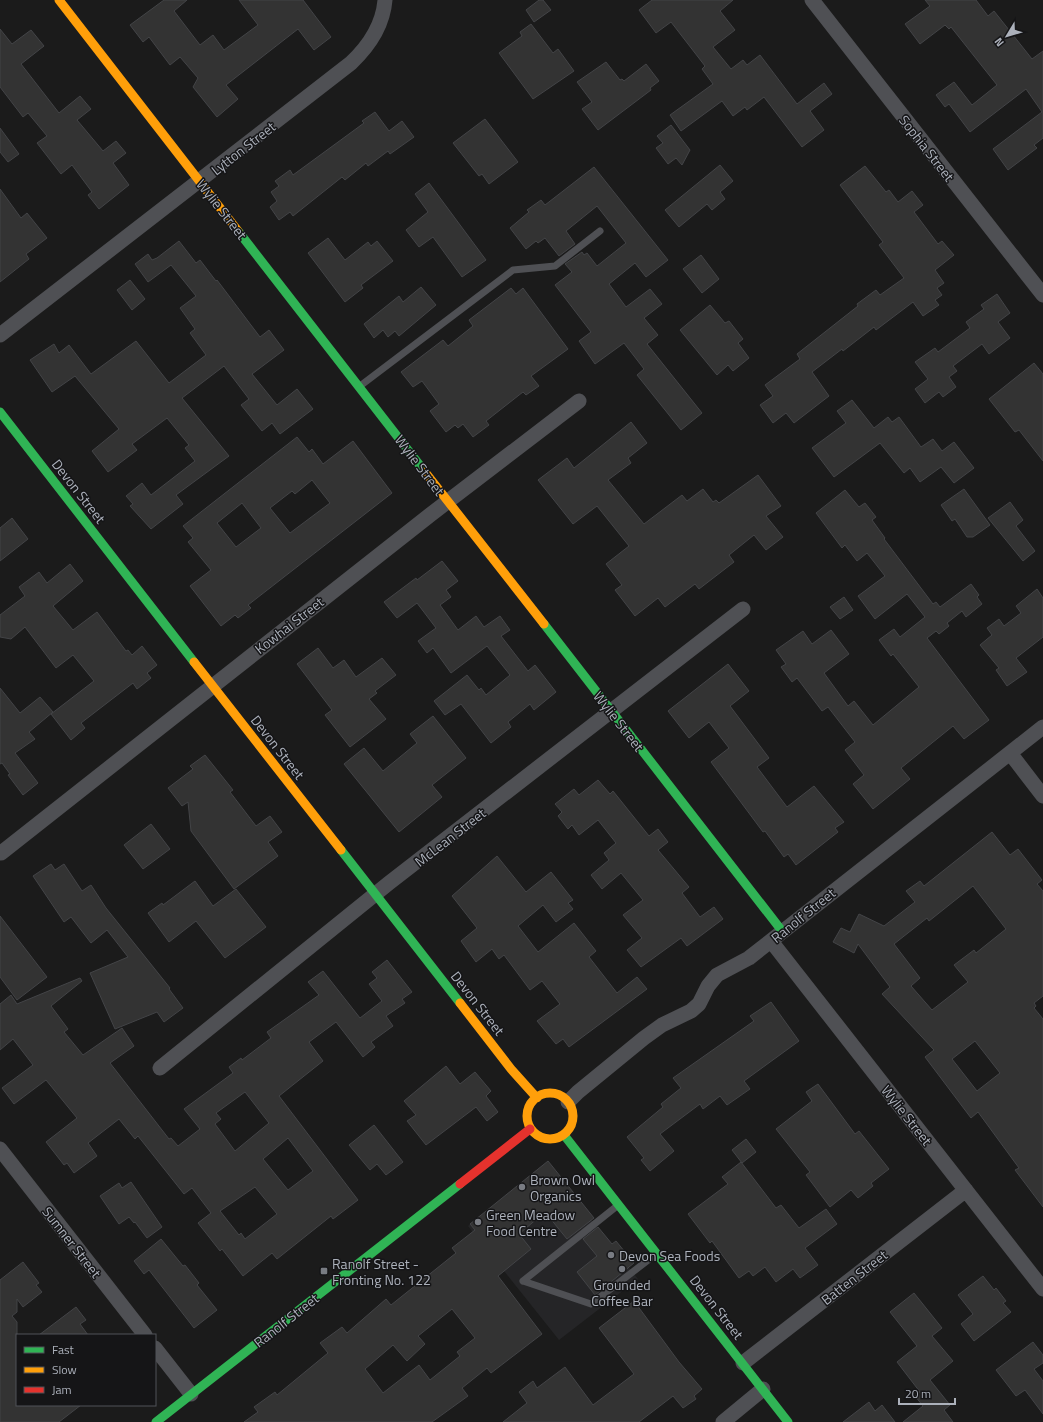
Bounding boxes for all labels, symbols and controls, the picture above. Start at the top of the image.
north arrow [987,16,1027,56]
text: N [990,34,1008,50]
street label: Sophia Street [894,110,960,186]
street label: Lytton Street [206,116,280,180]
street label: Wylie Street [192,174,252,244]
street label: Wylie Street [390,430,450,500]
street label: Devon Street [47,454,111,528]
street label: Kowhai Street [250,591,328,659]
street label: Wylie Street [589,686,649,756]
street label: Devon Street [246,710,310,784]
street label: McLean Street [410,802,490,872]
street label: Ranolf Street [766,882,840,948]
street label: Devon Street [446,966,510,1040]
street label: Wylie Street [877,1080,937,1150]
place label: Brown Owl Organics [530,1169,595,1206]
marker: Brown Owl Organics [517,1182,527,1192]
street label: Sumner Street [37,1202,107,1282]
place label: Green Meadow Food Centre [486,1204,576,1241]
marker: Green Meadow Food Centre [473,1217,483,1227]
street label: Batten Street [816,1244,892,1310]
place label: Devon Sea Foods [619,1245,720,1266]
marker: Devon Sea Foods [606,1250,616,1260]
place label: Ranolf Street - Fronting No. 122 [332,1253,431,1290]
marker: Grounded Coffee Bar [617,1264,627,1274]
marker: Ranolf Street - Fronting No. 122 [319,1266,329,1276]
street label: Devon Street [685,1270,749,1344]
place label: Grounded Coffee Bar [591,1274,653,1311]
street label: Ranolf Street [249,1288,323,1352]
legend [16,1334,156,1406]
text: Fast [52,1340,75,1359]
text: Slow [52,1360,77,1379]
text: Jam [52,1380,72,1399]
scale bar [899,1380,955,1406]
text: 20 m [905,1384,931,1403]

